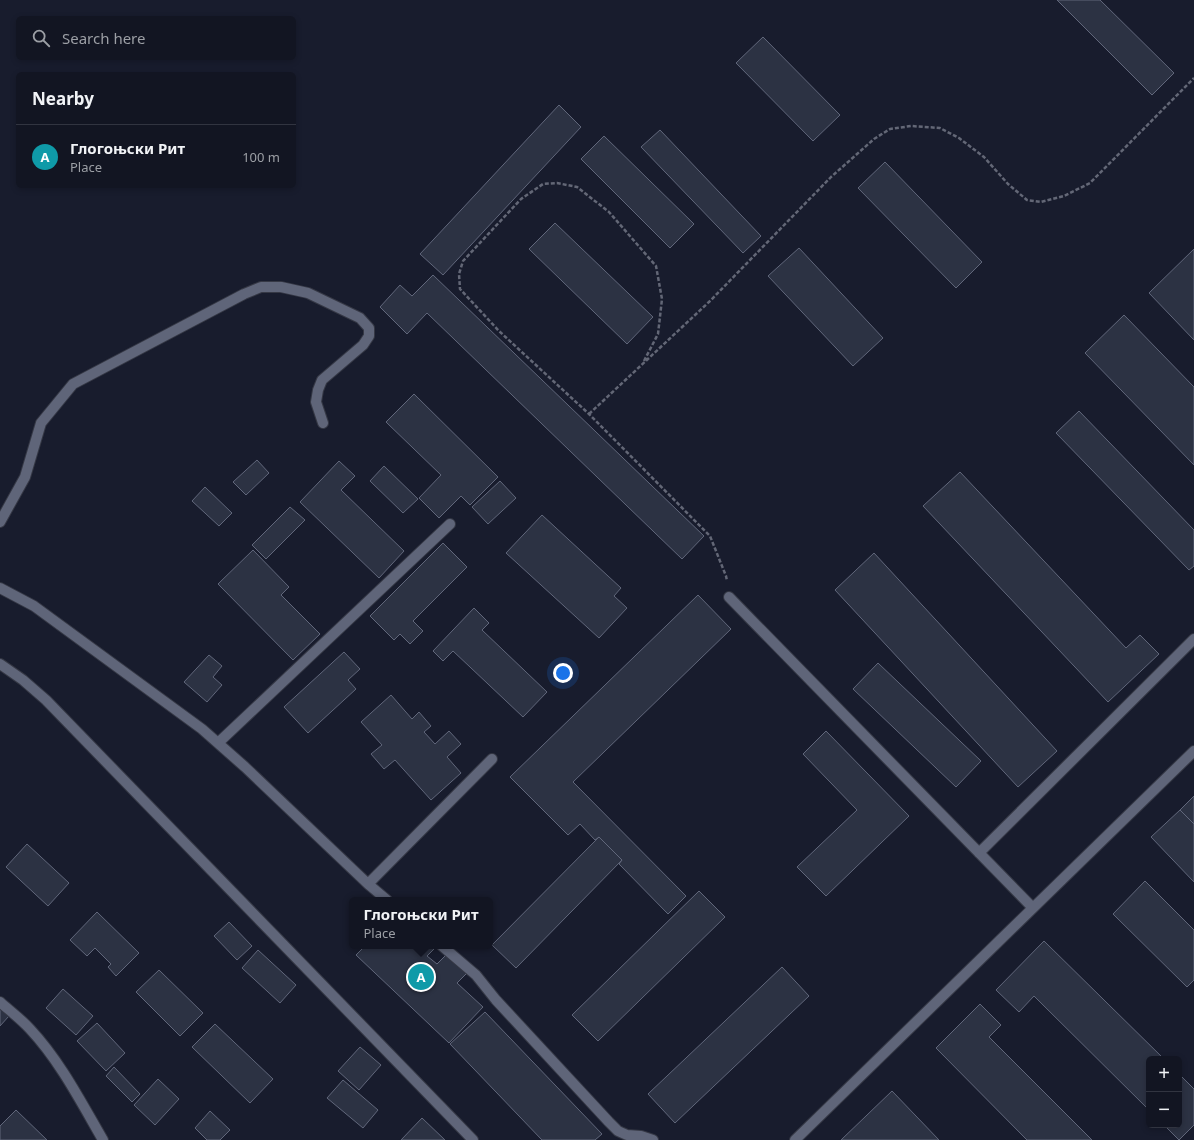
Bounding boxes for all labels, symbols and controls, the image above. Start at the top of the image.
search box [16,16,296,60]
icon: search [30,27,52,49]
text: Search here [62,28,145,48]
text: Nearby [32,87,94,110]
text: Глогоњски Рит [70,138,185,158]
text: A [41,148,50,166]
text: 100 m [242,148,280,166]
text: Place [70,158,102,176]
your location [553,663,573,683]
popup [349,897,493,949]
text: Глогоњски Рит [364,904,478,924]
text: Place [364,924,396,942]
pin: A [408,962,434,992]
map controls [1146,1056,1182,1128]
button: + [1146,1056,1182,1092]
button: − [1146,1092,1182,1128]

